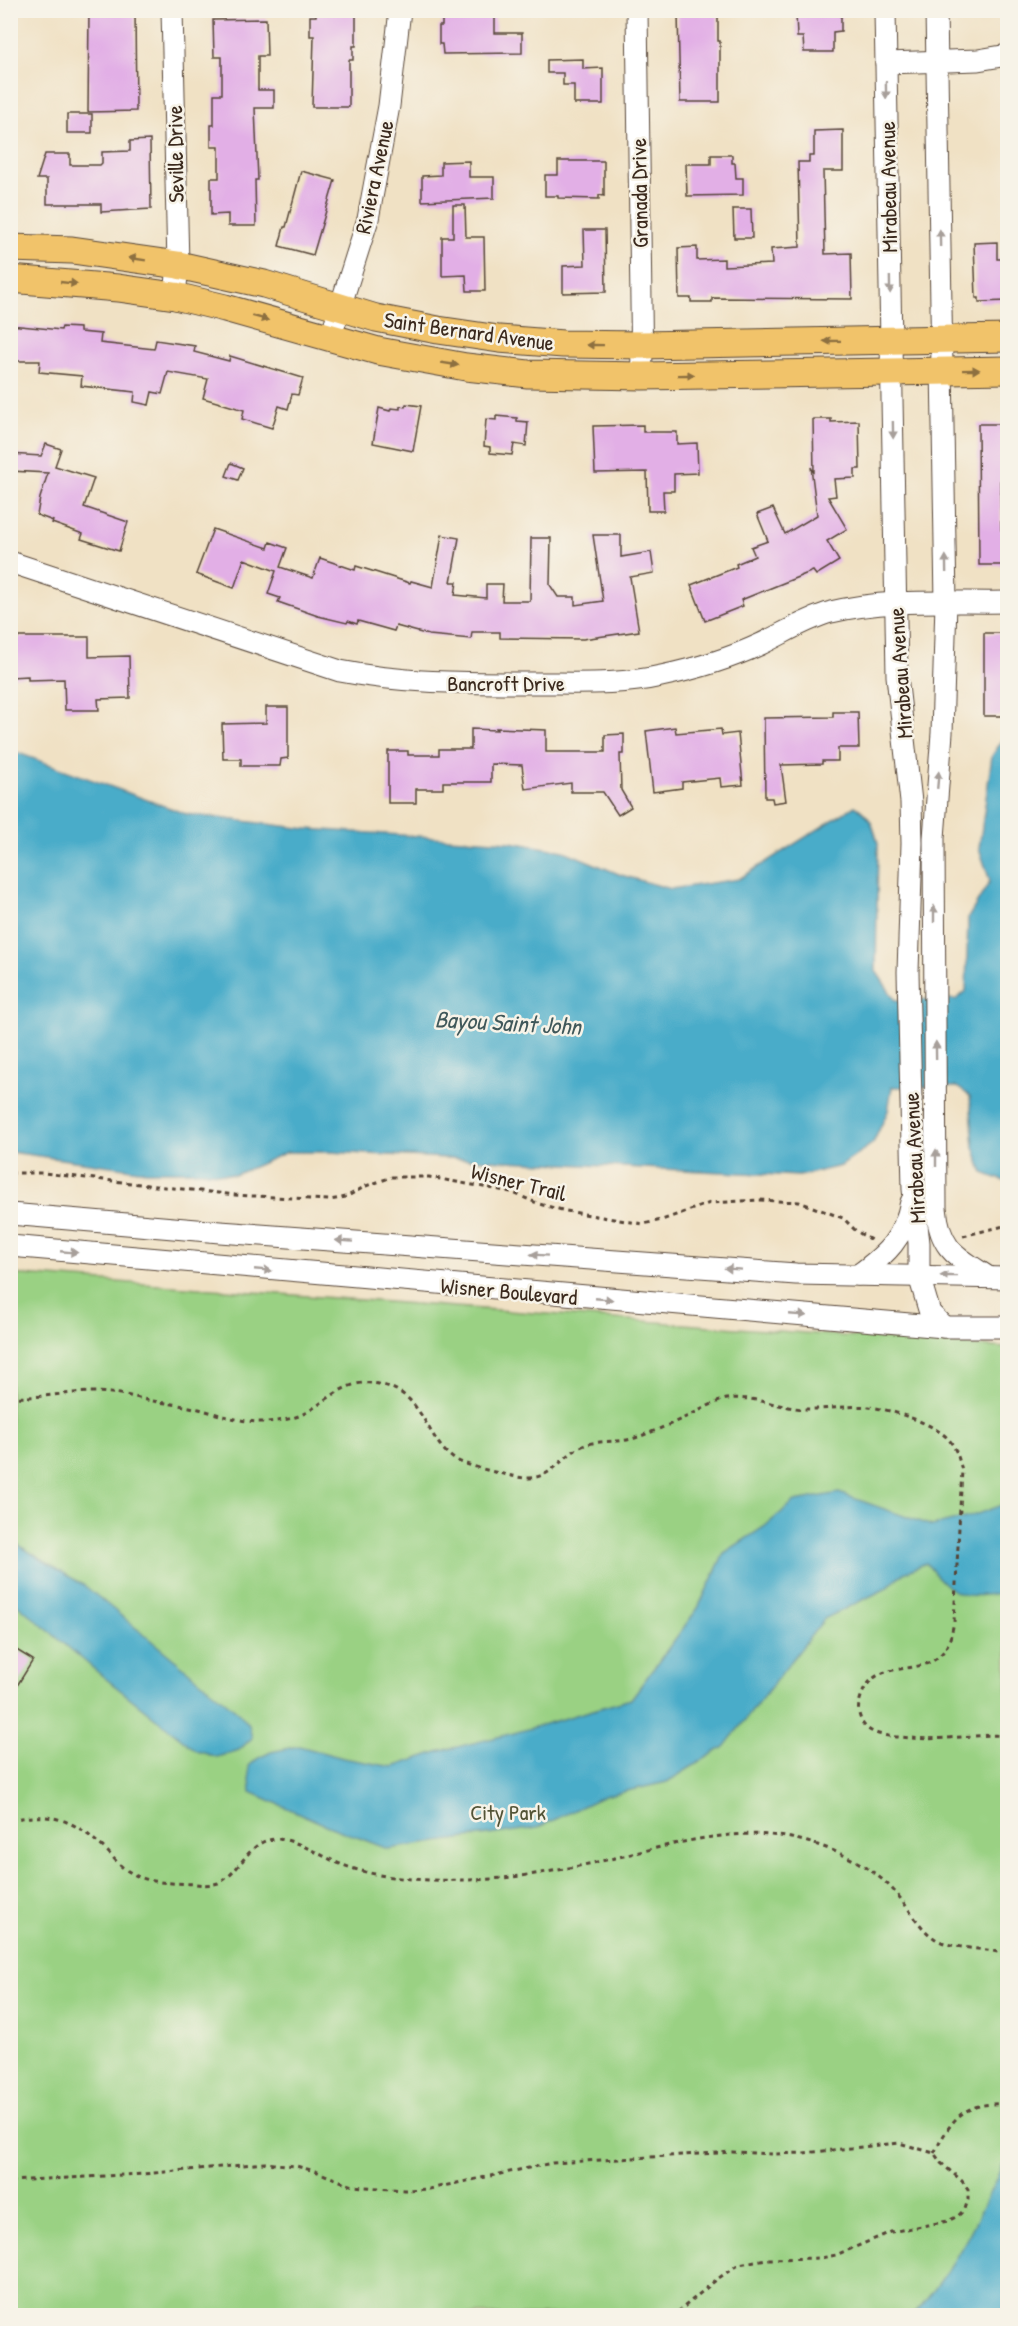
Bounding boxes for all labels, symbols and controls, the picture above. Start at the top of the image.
one-way arrow [881,80,891,99]
street label: Seville Drive [159,105,191,203]
street label: Riviera Avenue [347,117,401,237]
street label: Mirabeau Avenue [872,121,904,253]
street label: Granada Drive [623,138,655,248]
one-way arrow [935,229,945,248]
one-way arrow [127,254,146,263]
one-way arrow [885,275,894,294]
one-way arrow [59,278,78,288]
street label: Saint Bernard Avenue [382,304,556,358]
one-way arrow [251,314,269,323]
one-way arrow [823,337,842,346]
one-way arrow [586,340,605,349]
one-way arrow [440,359,459,368]
one-way arrow [961,365,980,375]
one-way arrow [676,370,695,380]
one-way arrow [888,421,897,440]
one-way arrow [941,554,950,573]
street label: Mirabeau Avenue [880,606,920,739]
street label: Bancroft Drive [447,668,565,698]
one-way arrow [934,770,943,789]
one-way arrow [929,904,939,923]
water label: Bayou Saint John [434,1002,584,1043]
one-way arrow [931,1040,941,1059]
street label: Mirabeau Avenue [896,1091,932,1224]
one-way arrow [931,1148,941,1167]
street label: Wisner Trail [468,1156,570,1208]
one-way arrow [335,1236,354,1246]
one-way arrow [59,1247,78,1257]
one-way arrow [529,1250,548,1260]
one-way arrow [253,1265,272,1275]
one-way arrow [724,1265,743,1274]
street label: Wisner Boulevard [439,1270,579,1312]
one-way arrow [940,1272,959,1281]
one-way arrow [594,1294,613,1304]
one-way arrow [789,1310,808,1320]
park label: City Park [470,1797,546,1827]

